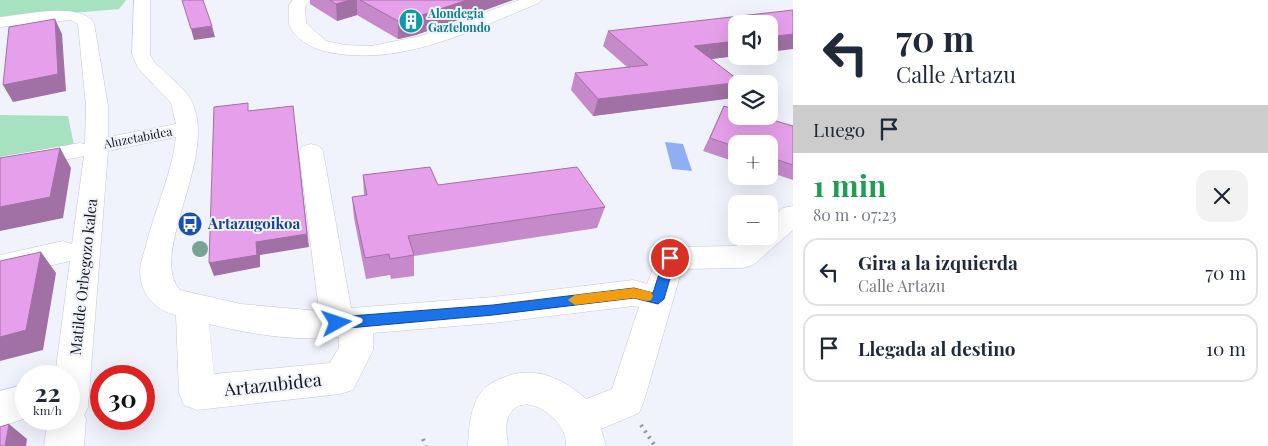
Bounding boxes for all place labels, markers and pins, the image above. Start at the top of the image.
place label: Alondegia Gaztelondo [427,5,491,35]
building icon: Alondegia Gaztelondo [398,8,424,34]
bus stop icon: Artazugoikoa [177,211,203,237]
place label: Artazugoikoa [207,213,300,233]
pin [649,237,691,279]

